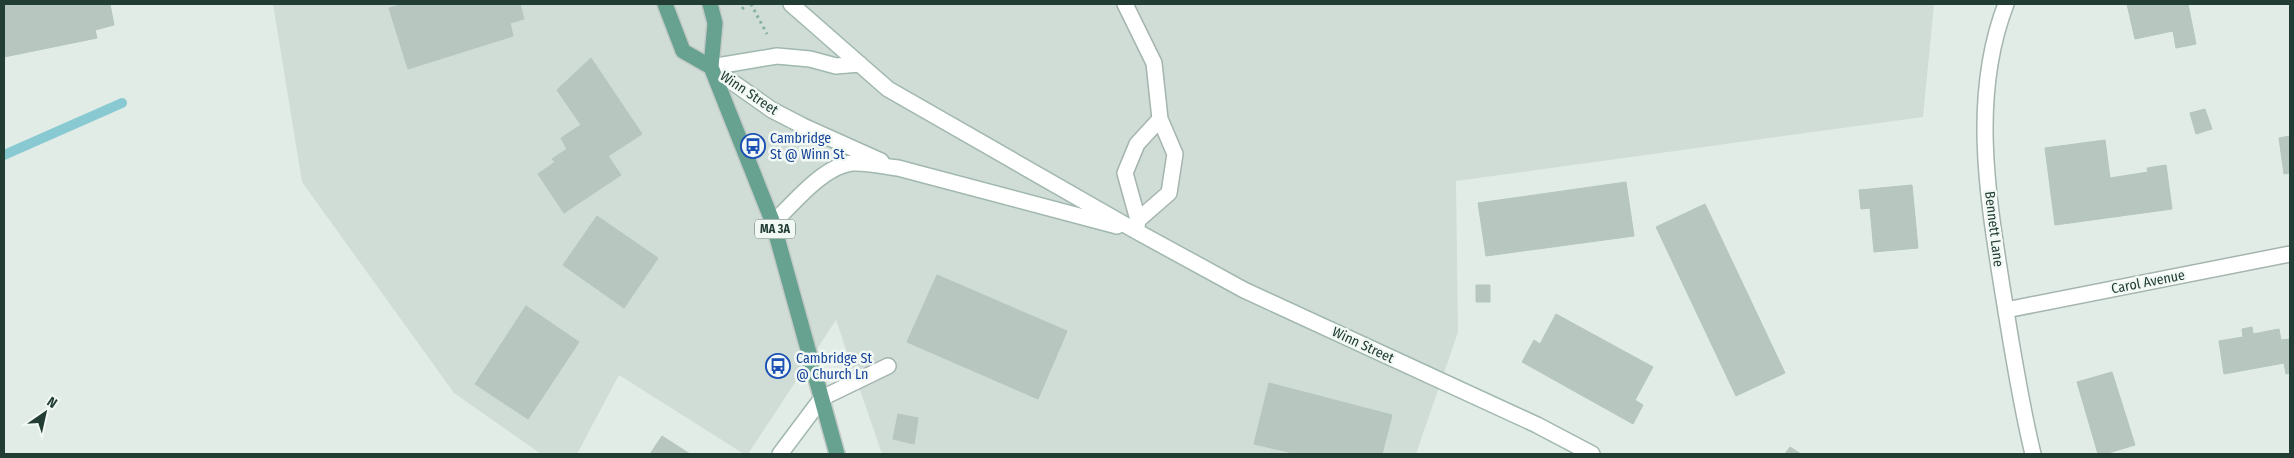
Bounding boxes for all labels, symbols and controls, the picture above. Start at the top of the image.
street label: Winn Street [717,67,782,119]
place label: Cambridge St @ Winn St [770,130,845,163]
bus stop icon: Cambridge St @ Winn St [740,133,766,159]
street label: Bennett Lane [1981,190,2007,268]
road number: MA 3A [755,220,795,238]
street label: Carol Avenue [2110,267,2186,297]
street label: Winn Street [1329,323,1397,367]
place label: Cambridge St @ Church Ln [796,350,872,383]
bus stop icon: Cambridge St @ Church Ln [765,353,791,379]
north arrow [20,388,70,438]
text: N [44,393,60,412]

